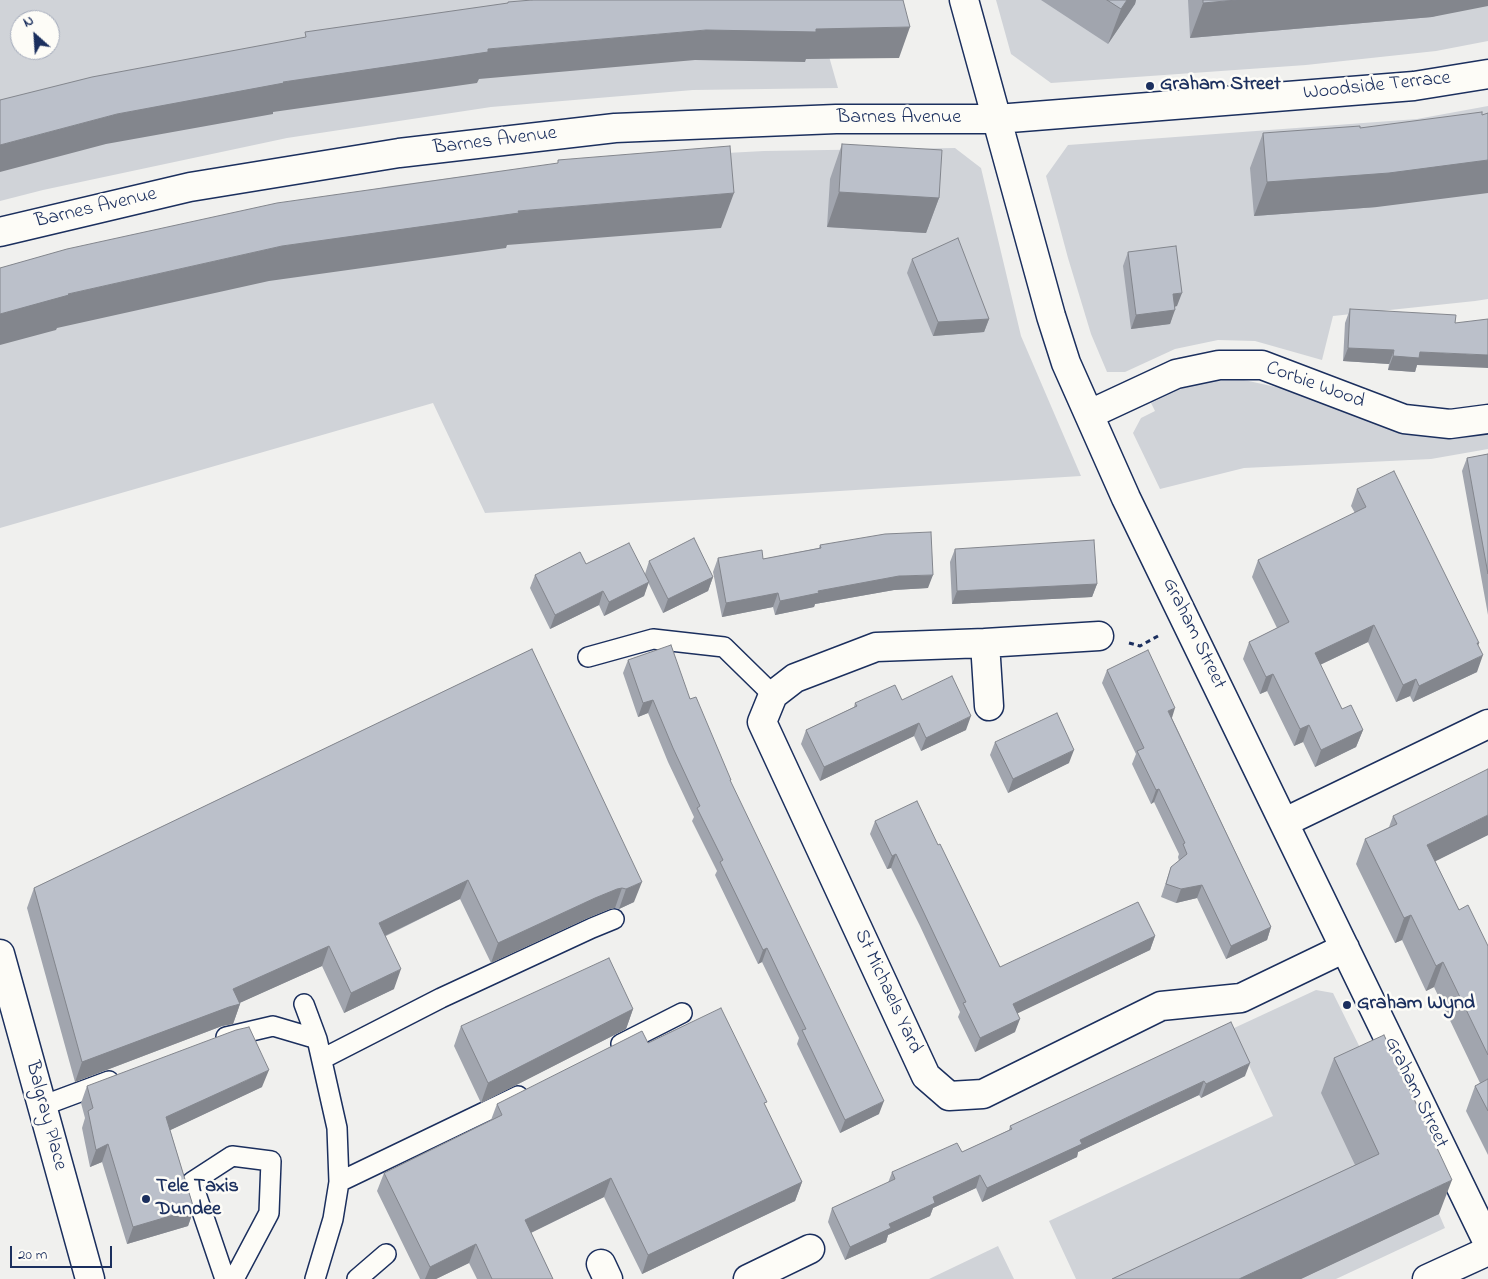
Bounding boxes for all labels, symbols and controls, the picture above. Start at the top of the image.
north arrow [10,10,60,60]
text: N [20,10,37,33]
street label: Woodside Terrace [1302,67,1452,107]
place label: Graham Street [1160,74,1281,98]
marker: Graham Street [1144,80,1156,92]
street label: Barnes Avenue [837,107,961,131]
street label: Barnes Avenue [432,123,558,161]
street label: Barnes Avenue [33,183,159,235]
street label: Corbie Wood [1262,357,1368,415]
street label: Graham Street [1156,574,1230,694]
street label: St Michaels Yard [848,926,926,1058]
place label: Graham Wynd [1357,993,1475,1017]
marker: Graham Wynd [1341,999,1353,1011]
street label: Graham Street [1378,1033,1452,1153]
street label: Balgray Place [19,1059,71,1173]
place label: Tele Taxis Dundee [156,1176,239,1223]
marker: Tele Taxis Dundee [140,1193,152,1205]
scale bar [12,1236,115,1268]
text: 20 m [18,1244,47,1266]

